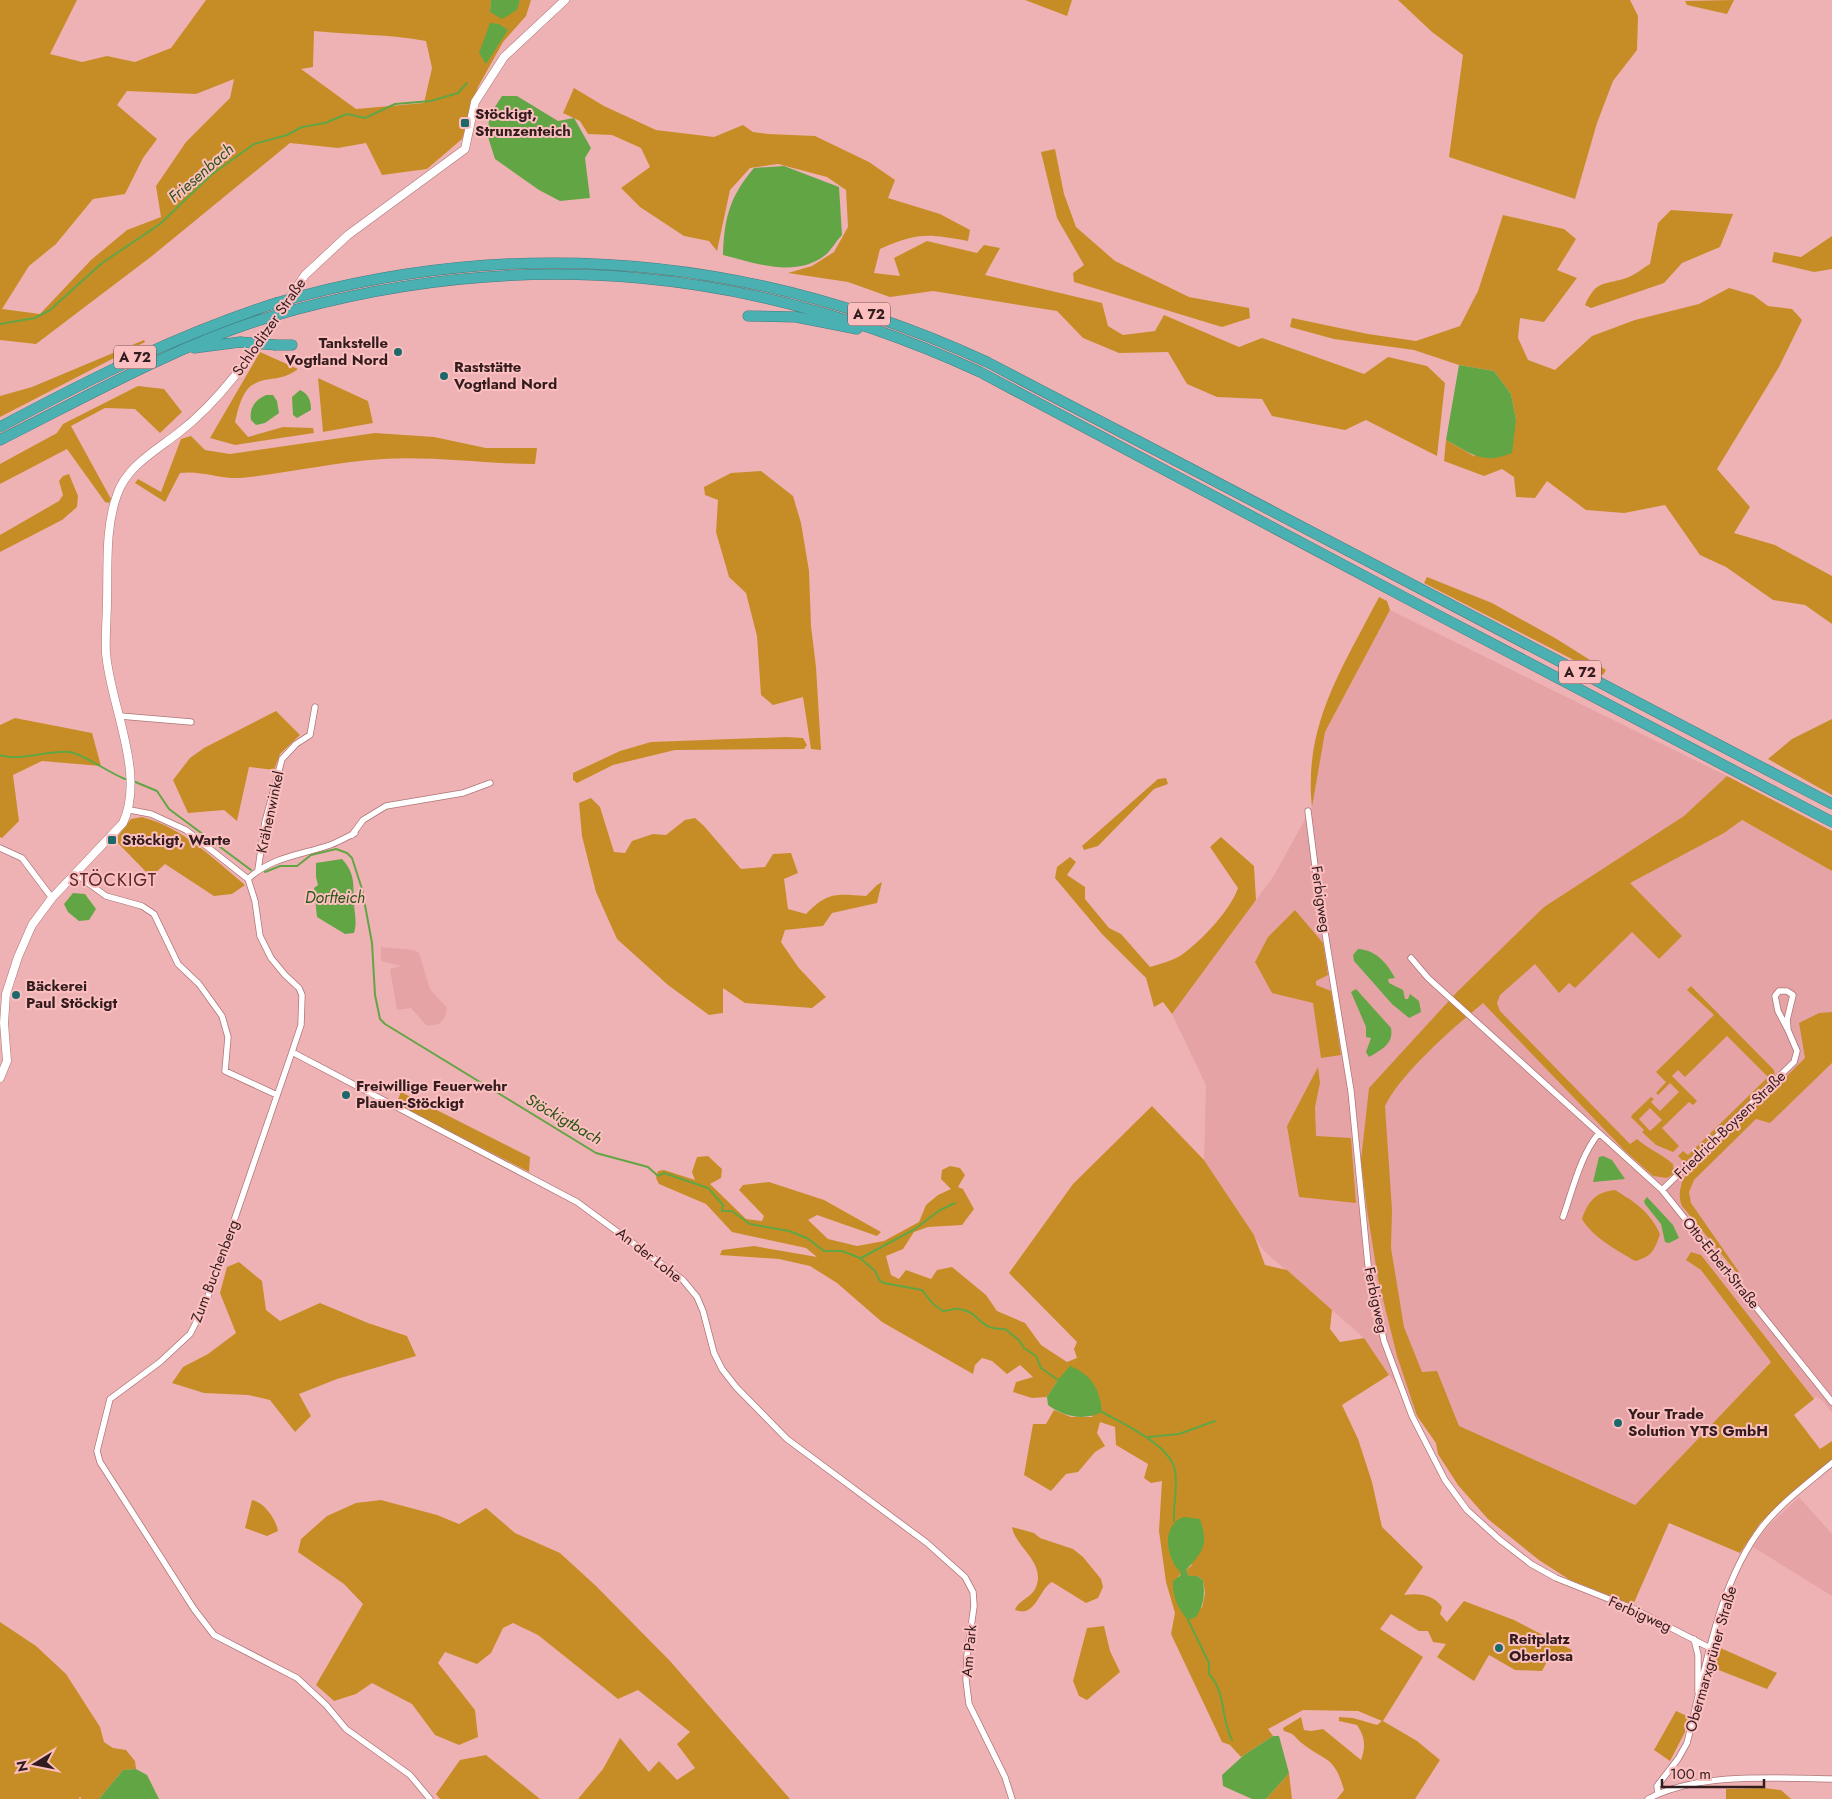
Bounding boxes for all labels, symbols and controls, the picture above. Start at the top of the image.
place label: Stöckigt, Strunzenteich [475,103,571,142]
marker: Stöckigt, Strunzenteich [459,117,471,129]
water label: Friesenbach [163,138,239,208]
street label: Schloditzer Straße [227,273,311,381]
road number: A 72 [848,302,890,326]
place label: Tankstelle Vogtland Nord [284,332,388,371]
road number: A 72 [114,346,156,368]
marker: Tankstelle Vogtland Nord [392,346,404,358]
place label: Raststätte Vogtland Nord [453,356,557,395]
marker: Raststätte Vogtland Nord [438,370,450,382]
road number: A 72 [1559,660,1601,684]
street label: Krähenwinkel [251,769,289,855]
place label: Stöckigt, Warte [122,829,231,851]
marker: Stöckigt, Warte [106,834,118,846]
street label: Ferbigweg [1305,864,1337,934]
district label: STÖCKIGT [69,867,157,893]
water label: Dorfteich [305,886,365,909]
place label: Bäckerei Paul Stöckigt [26,975,118,1014]
marker: Bäckerei Paul Stöckigt [10,989,22,1001]
street label: Friedrich-Boysen-Straße [1669,1066,1791,1184]
place label: Freiwillige Feuerwehr Plauen-Stöckigt [356,1075,508,1114]
water label: Stöckigtbach [522,1088,606,1150]
marker: Freiwillige Feuerwehr Plauen-Stöckigt [340,1089,352,1101]
street label: Otto-Erbert-Straße [1677,1212,1765,1314]
street label: Zum Buchenberg [185,1216,245,1326]
street label: An der Lohe [611,1222,687,1288]
street label: Ferbigweg [1358,1265,1394,1335]
place label: Your Trade Solution YTS GmbH [1627,1403,1768,1442]
marker: Your Trade Solution YTS GmbH [1612,1417,1624,1429]
street label: Obermarxgrüner Straße [1680,1583,1742,1735]
street label: Ferbigweg [1605,1590,1675,1638]
street label: Am Park [956,1623,982,1678]
place label: Reitplatz Oberlosa [1509,1628,1573,1667]
marker: Reitplatz Oberlosa [1493,1642,1505,1654]
north arrow [10,1739,60,1789]
scale bar [1662,1756,1764,1788]
text: N [11,1759,33,1773]
text: 100 m [1670,1763,1711,1785]

